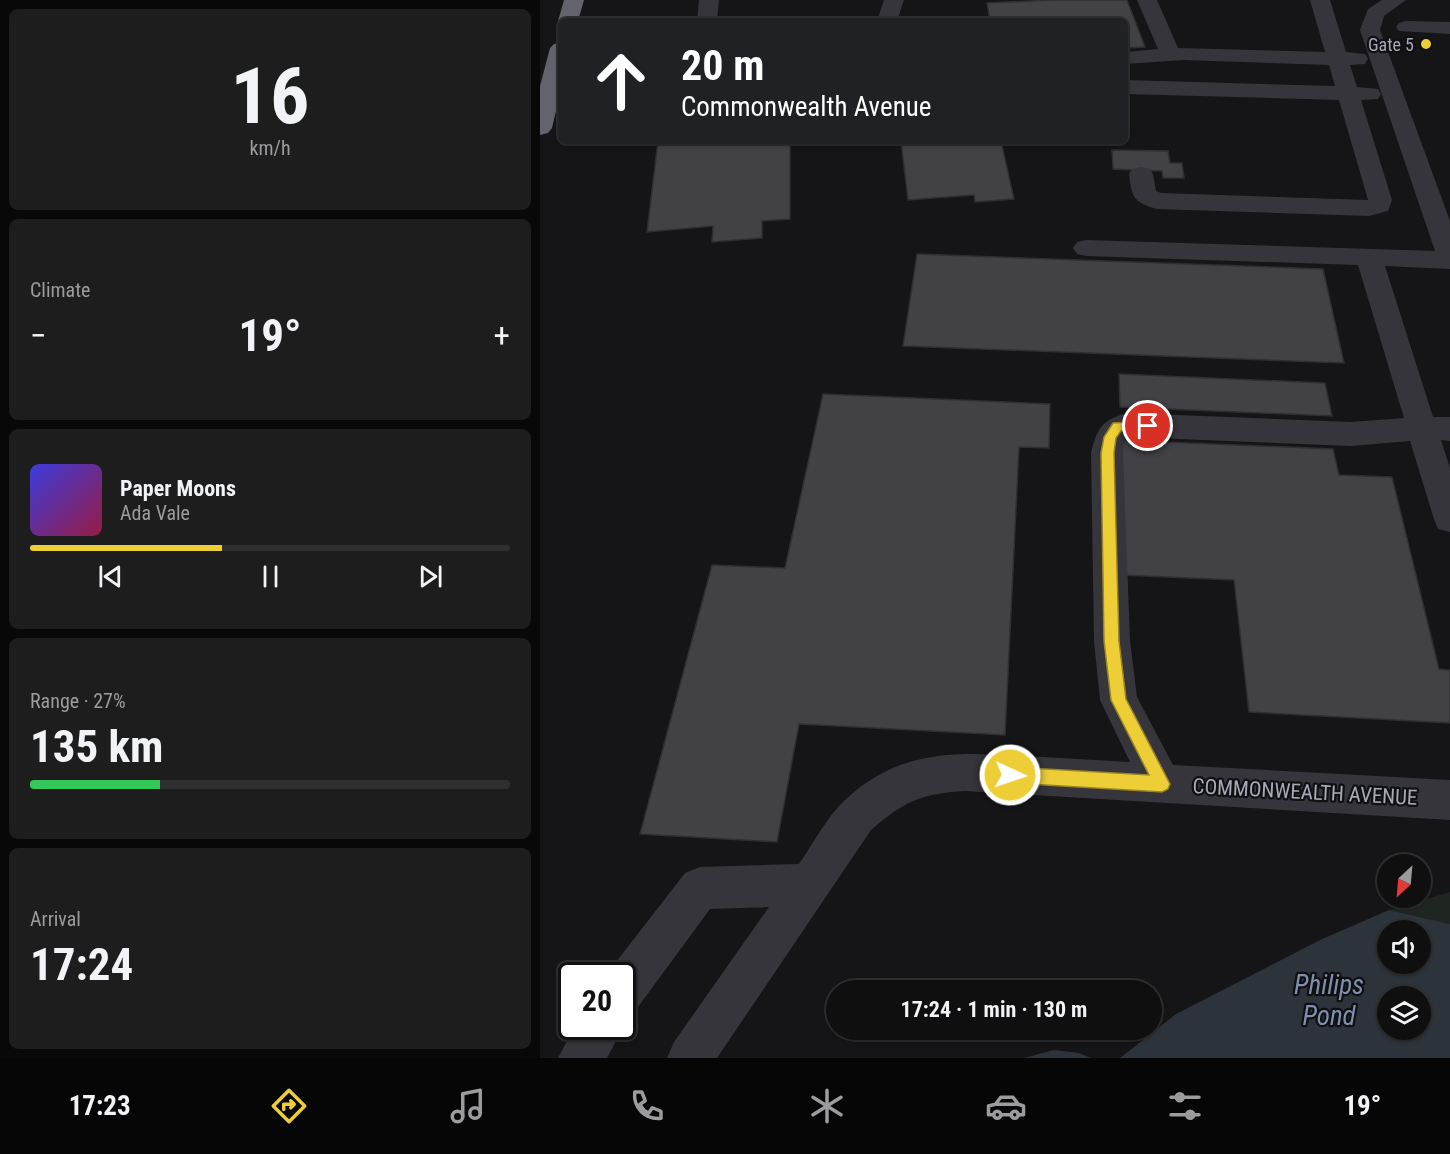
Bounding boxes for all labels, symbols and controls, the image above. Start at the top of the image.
place label: Gate 5 [1368,34,1414,55]
marker: Gate 5 [1419,37,1433,51]
text: 20 m [681,41,764,90]
icon: ahead [582,42,660,120]
text: 16 [231,51,309,142]
text: Commonwealth Avenue [681,91,931,123]
text: km/h [249,136,291,160]
text: Climate [30,278,90,302]
text: 19° [239,309,302,362]
text: − [30,316,47,355]
text: + [494,316,510,355]
pin [1122,400,1173,451]
icon: arrive [1131,409,1164,442]
text: Paper Moons [120,476,236,501]
text: Ada Vale [120,501,190,525]
icon: previous [94,560,127,593]
icon: pause [254,560,287,593]
icon: next [414,560,447,593]
text: Range · 27% [30,689,126,713]
text: 135 km [30,720,163,773]
position arrow [978,743,1042,807]
street label: COMMONWEALTH AVENUE [1192,774,1418,810]
north arrow [1377,854,1431,908]
map controls [1377,854,1431,1040]
text: Arrival [30,907,81,931]
button: sound [1377,920,1431,974]
text: 17:24 [30,938,133,991]
speed limit sign: 20 [558,962,636,1040]
water label: Philips Pond [1294,969,1364,1032]
button: layers [1377,986,1431,1040]
text: 17:24 · 1 min · 130 m [901,997,1087,1022]
icon: directions [268,1085,310,1127]
icon: music [447,1085,489,1127]
icon: phone [626,1085,668,1127]
icon: climate [806,1085,848,1127]
icon: car [985,1085,1027,1127]
icon: filters [1164,1085,1206,1127]
text: 17:23 [69,1090,131,1122]
text: 19° [1343,1090,1381,1122]

